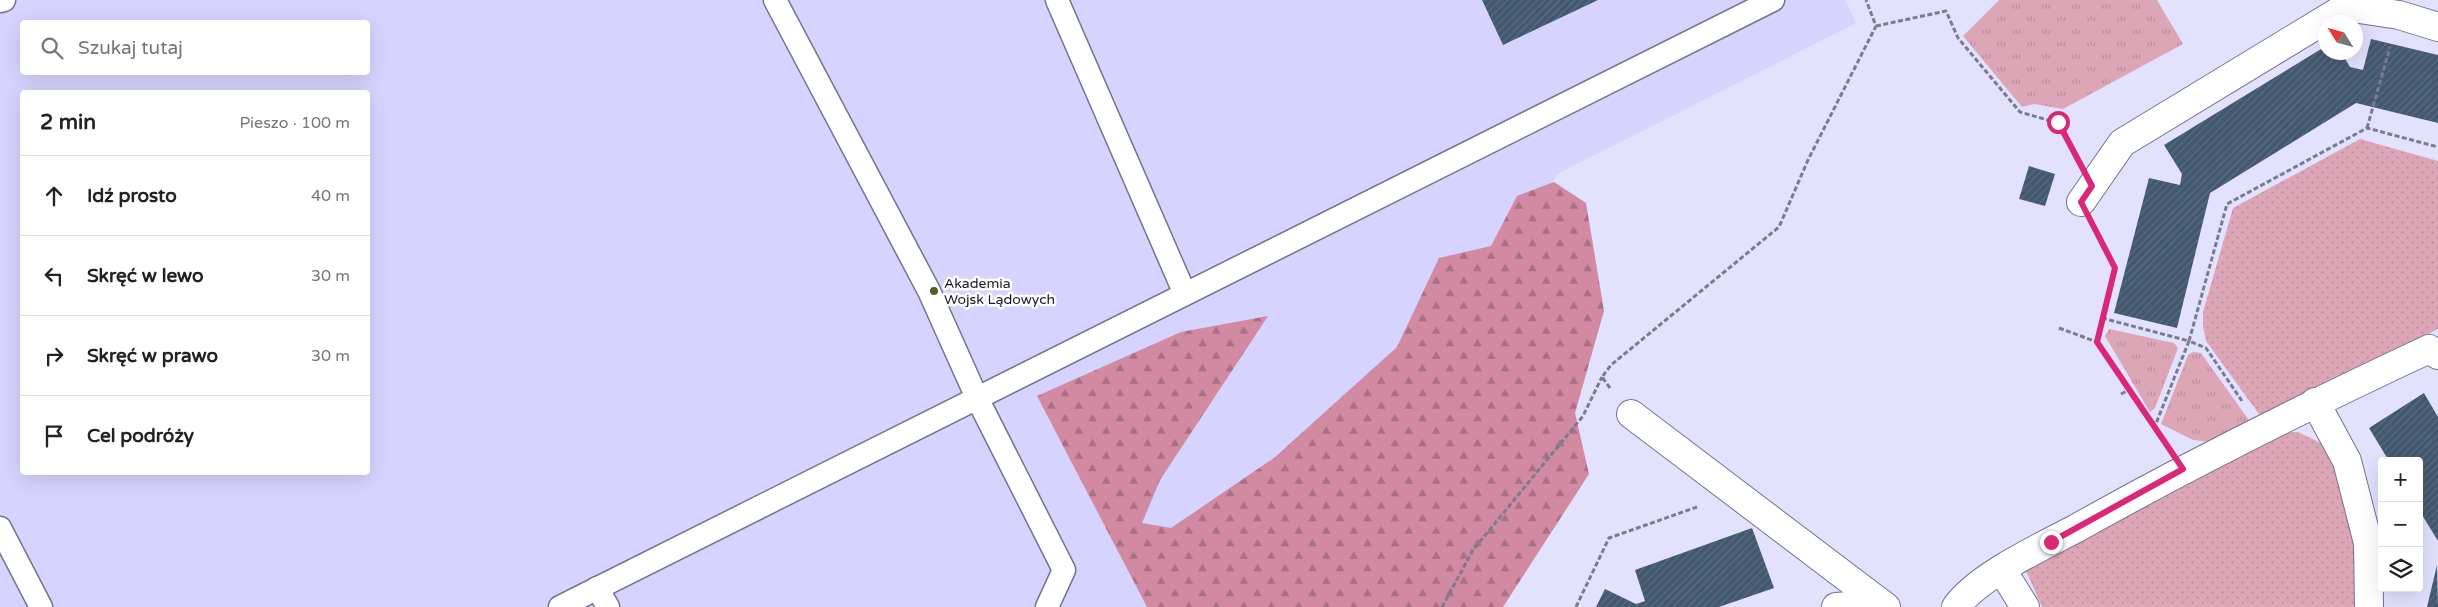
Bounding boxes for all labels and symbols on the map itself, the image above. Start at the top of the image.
north arrow [2318,15,2363,60]
route start [2047,111,2070,134]
place label: Akademia Wojsk Lądowych [944,275,1055,308]
marker: Akademia Wojsk Lądowych [928,285,940,297]
route end [2040,531,2063,554]

